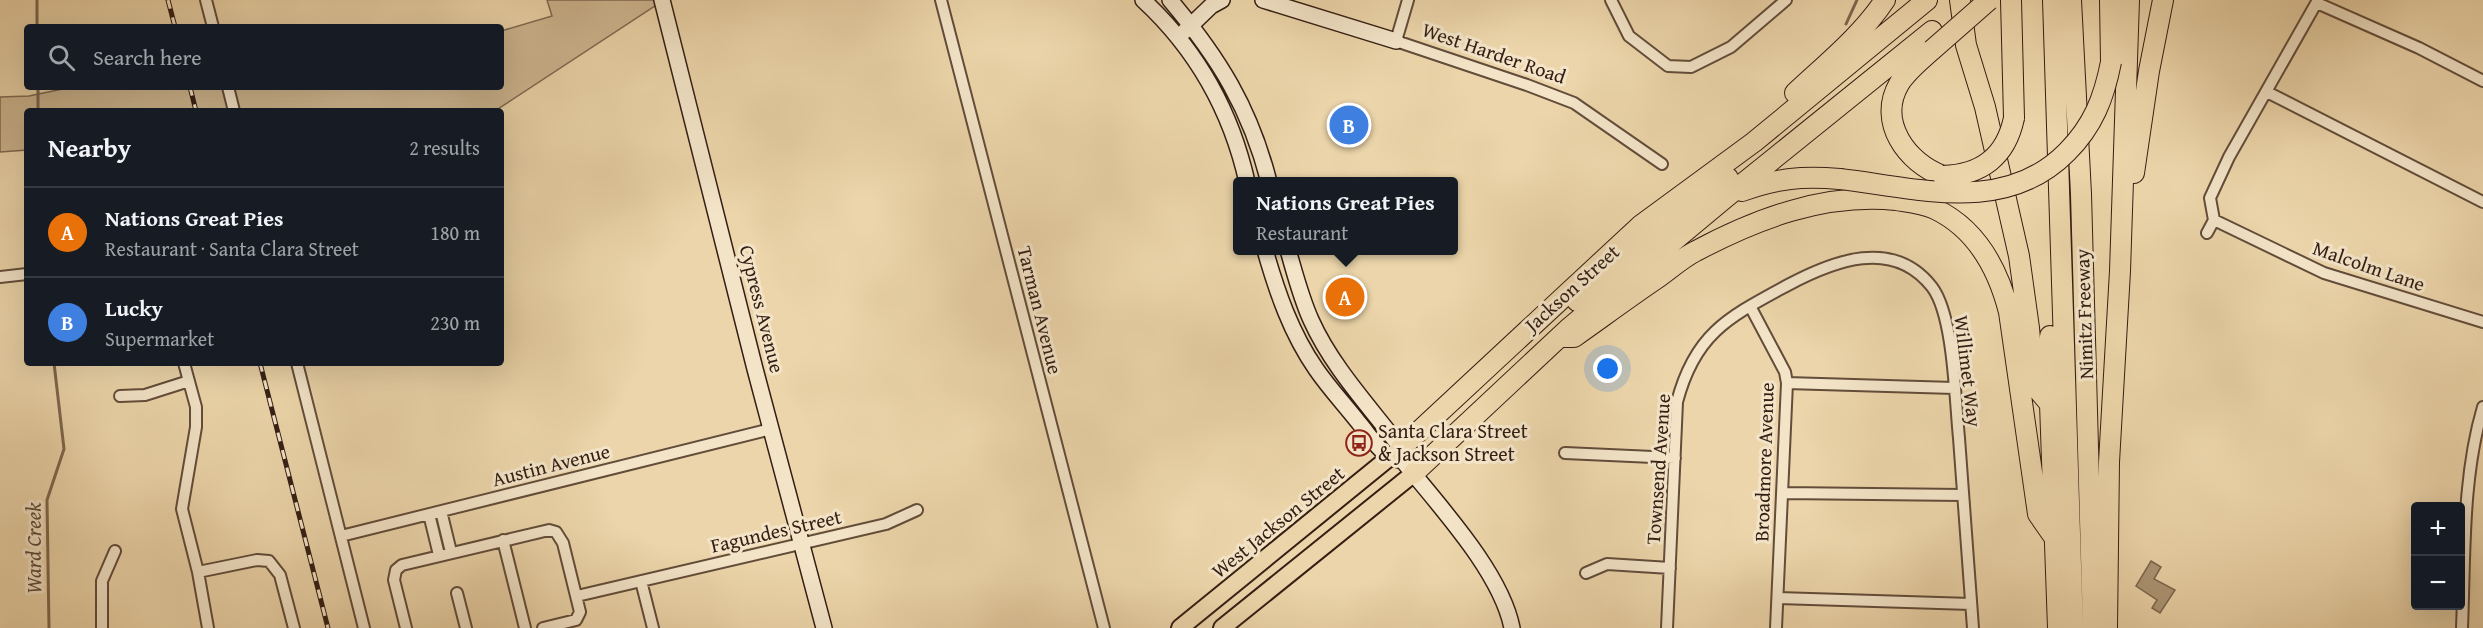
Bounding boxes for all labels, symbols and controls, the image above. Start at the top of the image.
street label: West Harder Road [1418,14,1570,91]
search box [24,24,504,90]
icon: search [45,41,78,74]
text: Search here [93,41,202,73]
pin: B [1330,102,1368,148]
text: Nearby [48,128,131,167]
text: 2 results [409,133,480,162]
popup [1233,177,1458,255]
text: Nations Great Pies [1256,186,1435,218]
text: Nations Great Pies [105,202,283,234]
text: A [61,218,74,247]
text: 180 m [430,218,480,247]
text: Restaurant [1256,218,1348,247]
street label: Malcolm Lane [2309,233,2429,298]
text: Restaurant · Santa Clara Street [105,234,359,263]
street label: Jackson Street [1516,237,1626,340]
street label: Cypress Avenue [733,242,792,376]
street label: Tarman Avenue [1011,243,1070,377]
street label: Nimitz Freeway [2067,248,2100,380]
pin: A [1326,274,1364,320]
text: Lucky [105,292,163,324]
text: B [61,308,74,337]
text: 230 m [430,308,480,337]
street label: Willimet Way [1947,313,1990,428]
text: Supermarket [105,324,214,353]
your location [1593,354,1622,383]
street label: Broadmore Avenue [1746,382,1781,542]
street label: Townsend Avenue [1638,393,1677,545]
place label: Santa Clara Street & Jackson Street [1378,416,1528,468]
bus stop icon: Santa Clara Street & Jackson Street [1344,428,1374,458]
street label: Austin Avenue [489,436,613,493]
street label: West Jackson Street [1205,459,1350,584]
street label: Fagundes Street [708,501,844,560]
water label: Ward Creek [18,502,49,594]
map controls [2411,502,2465,610]
button: + [2411,502,2465,556]
button: − [2411,556,2465,610]

